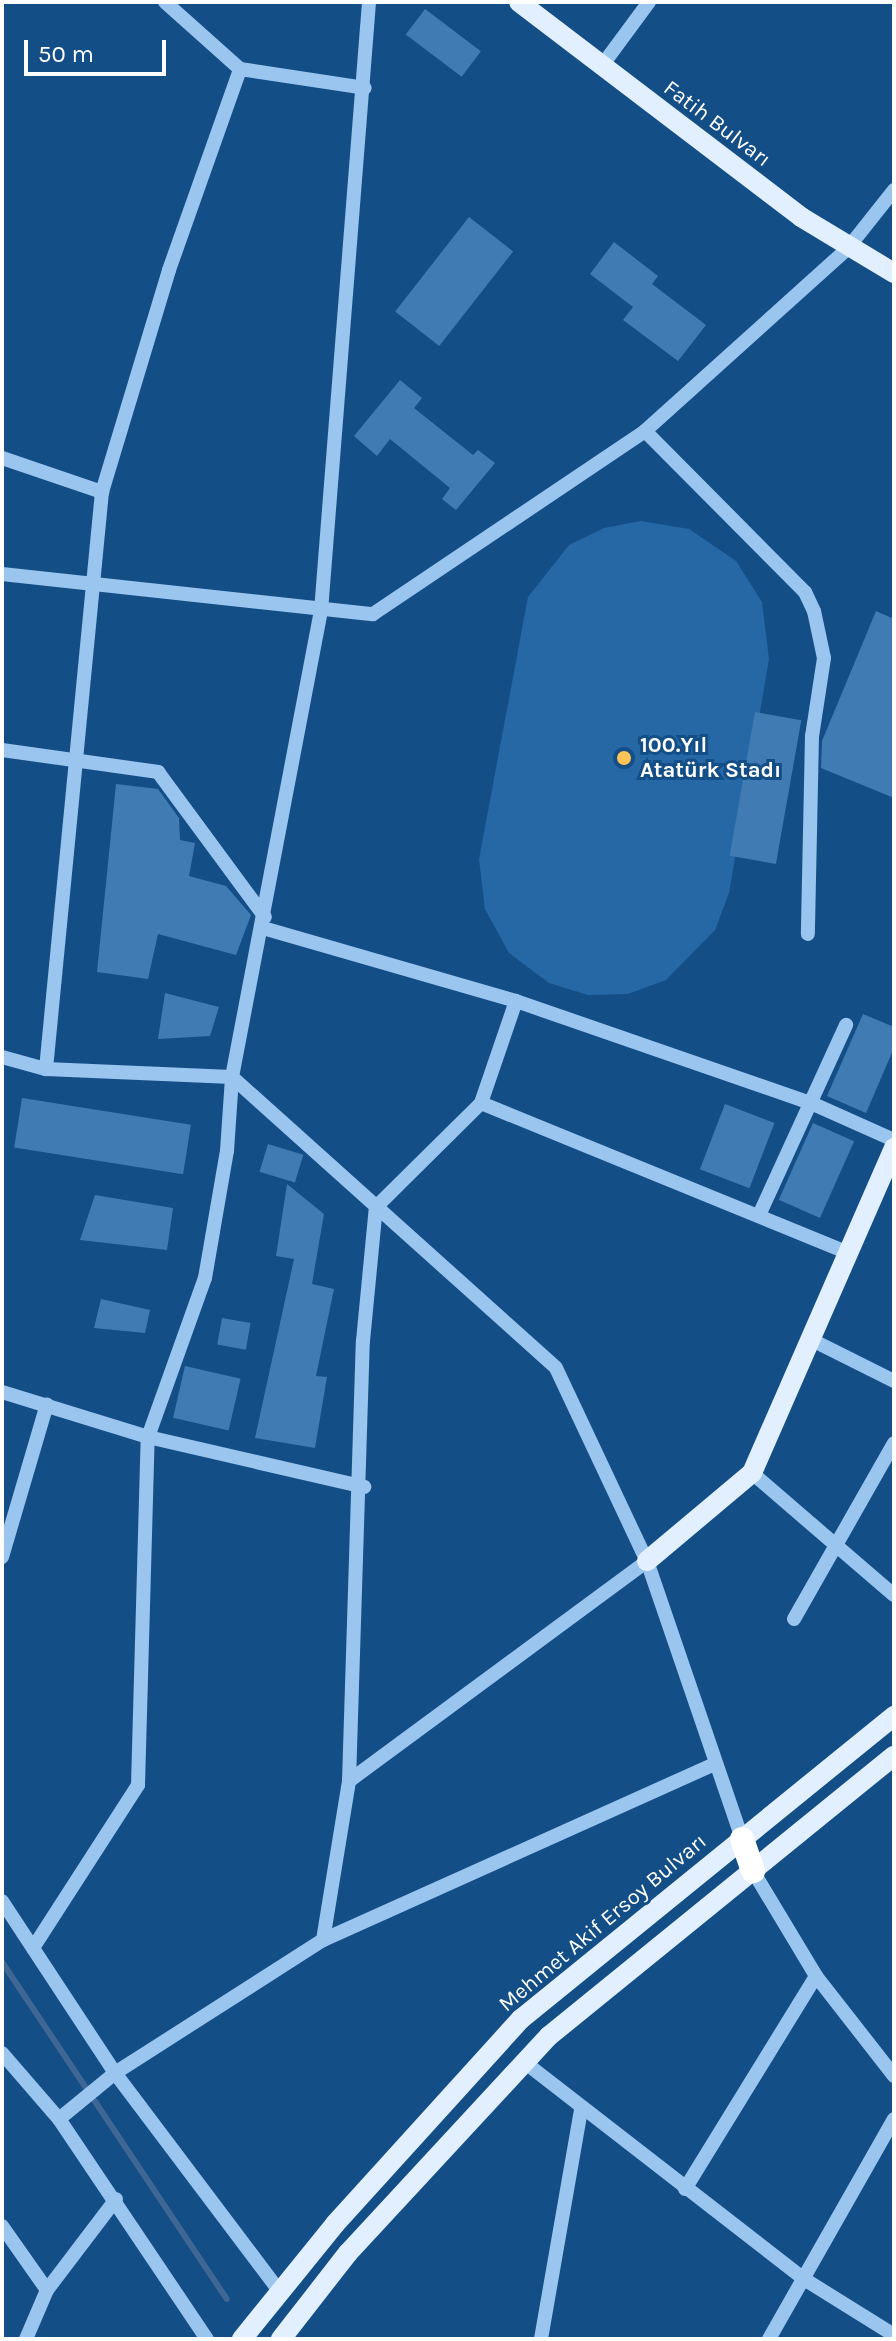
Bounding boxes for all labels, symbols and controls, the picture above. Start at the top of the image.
scale bar [28,24,170,74]
text: 50 m [38,40,94,68]
street label: Fatih Bulvarı [658,75,776,173]
place label: 100.Yıl Atatürk Stadı [640,732,781,784]
marker: 100.Yıl Atatürk Stadı [615,749,633,767]
street label: Mehmet Akif Ersoy Bulvarı [494,1828,712,2018]

